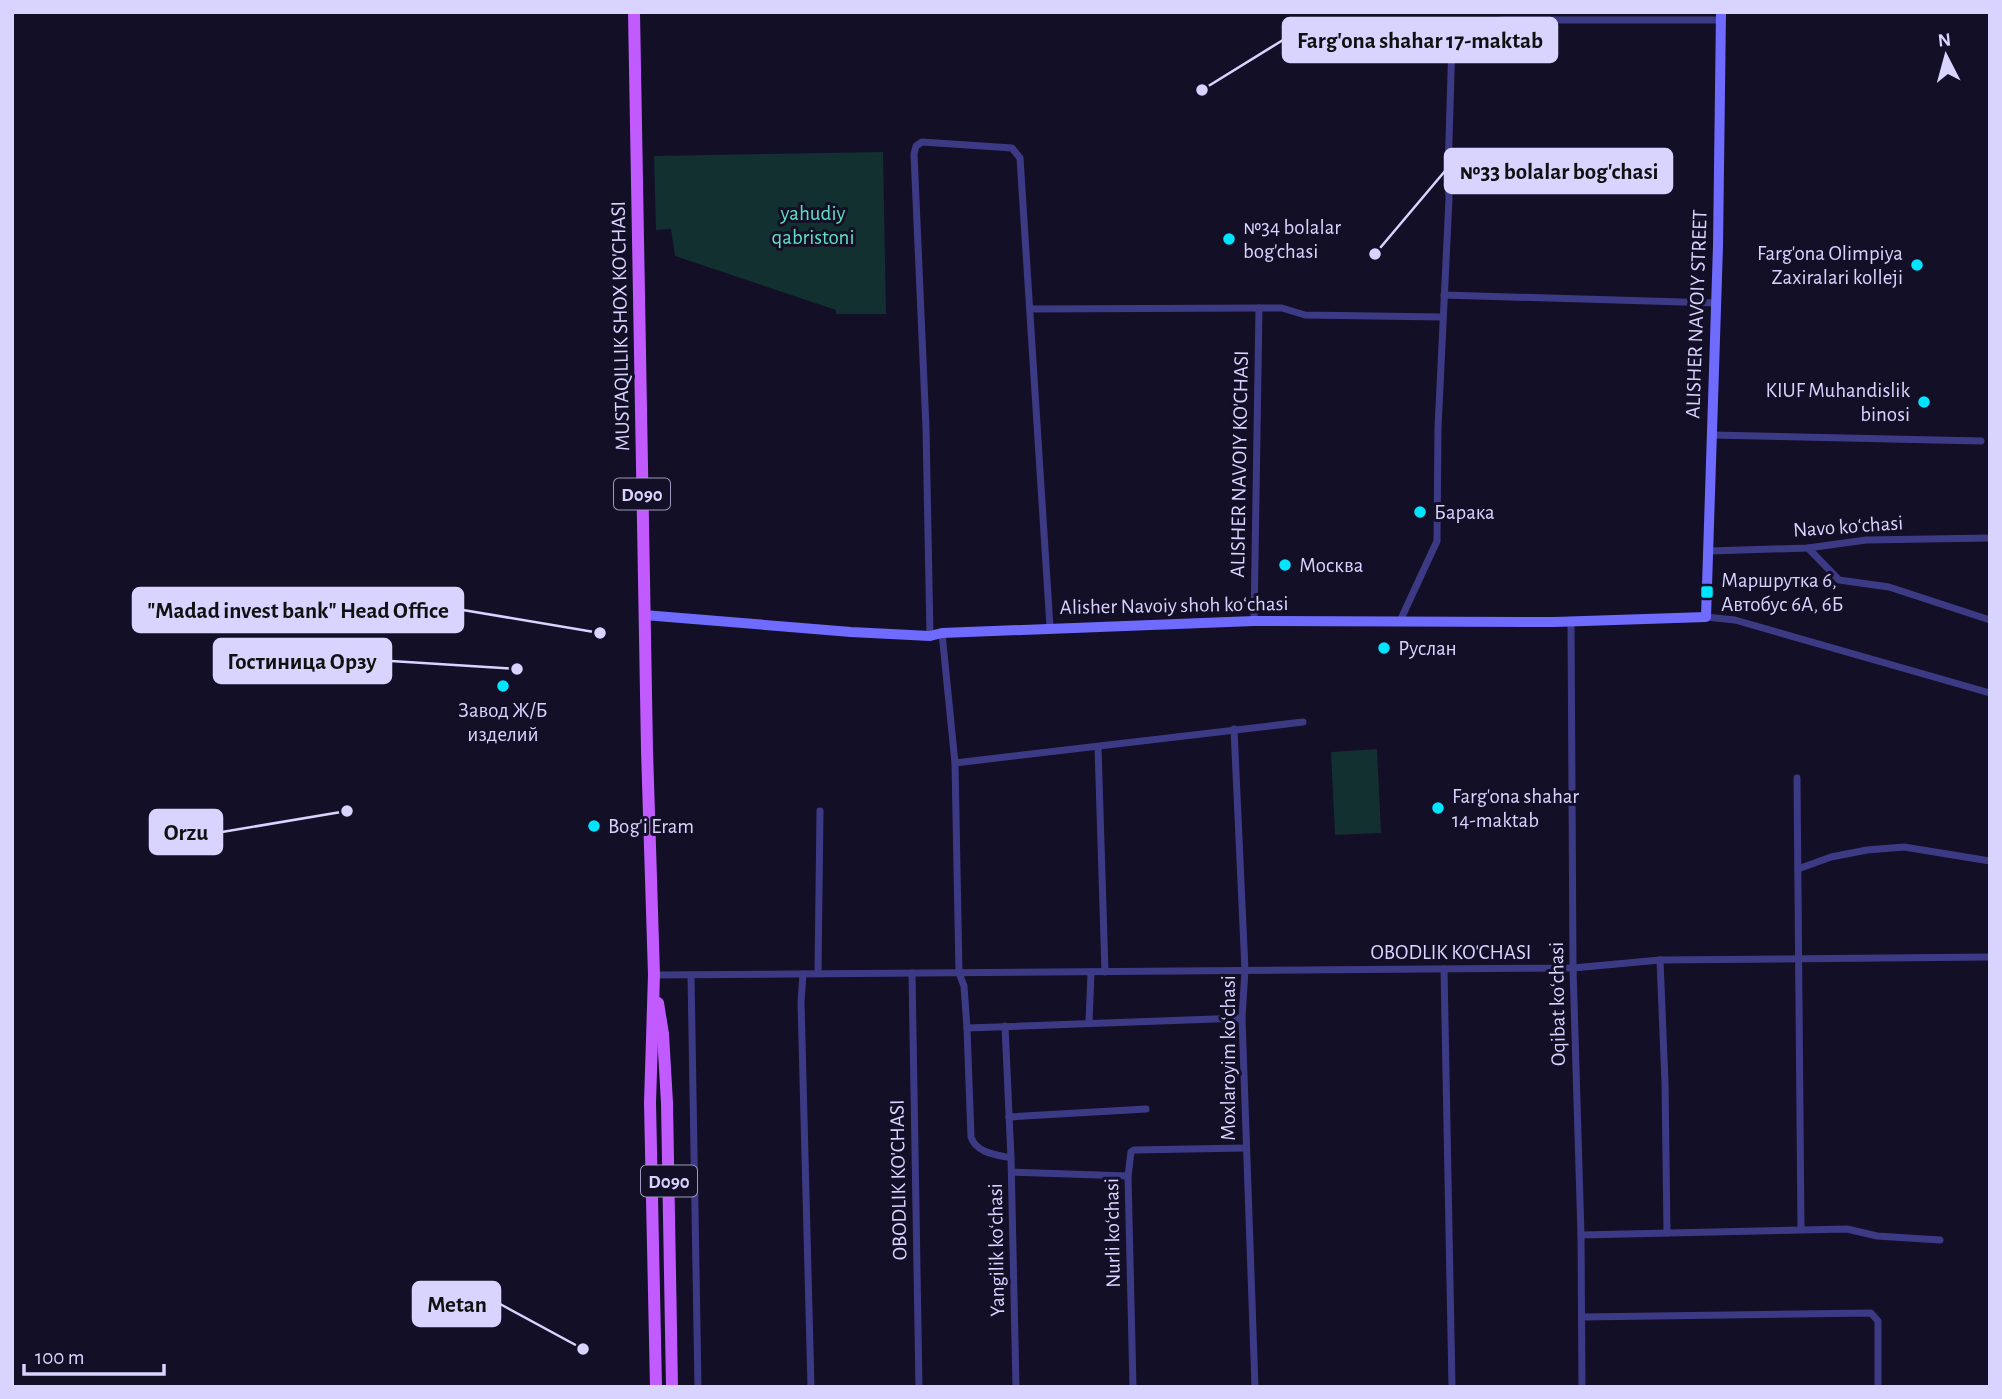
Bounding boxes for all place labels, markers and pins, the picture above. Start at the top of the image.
callout: Farg'ona shahar 17-maktab [1283,18,1557,62]
callout: №33 bolalar bog'chasi [1445,149,1672,193]
place label: №34 bolalar bog'chasi [1243,217,1341,262]
marker: №34 bolalar bog'chasi [1221,231,1237,247]
place label: Farg'ona Olimpiya Zaxiralari kolleji [1757,243,1903,288]
marker: Farg'ona Olimpiya Zaxiralari kolleji [1909,257,1925,273]
place label: KIUF Muhandislik binosi [1765,380,1910,425]
marker: KIUF Muhandislik binosi [1916,394,1932,410]
place label: Барака [1434,502,1495,523]
marker: Барака [1412,504,1428,520]
place label: Москва [1299,555,1364,576]
marker: Москва [1277,557,1293,573]
place label: Маршрутка 6, Автобус 6А, 6Б [1721,570,1844,615]
marker: Маршрутка 6, Автобус 6А, 6Б [1699,584,1715,600]
callout: "Madad invest bank" Head Office [133,588,463,632]
place label: Руслан [1398,638,1457,659]
callout: Гостиница Орзу [214,639,391,683]
marker: Руслан [1376,640,1392,656]
marker: Завод Ж/Б изделий [495,678,511,694]
place label: Завод Ж/Б изделий [458,700,548,745]
place label: Farg'ona shahar 14-maktab [1452,786,1579,831]
marker: Farg'ona shahar 14-maktab [1430,800,1446,816]
callout: Orzu [150,810,222,854]
place label: Bog'i Eram [608,816,694,837]
marker: Bog'i Eram [586,818,602,834]
callout: Metan [413,1282,500,1326]

